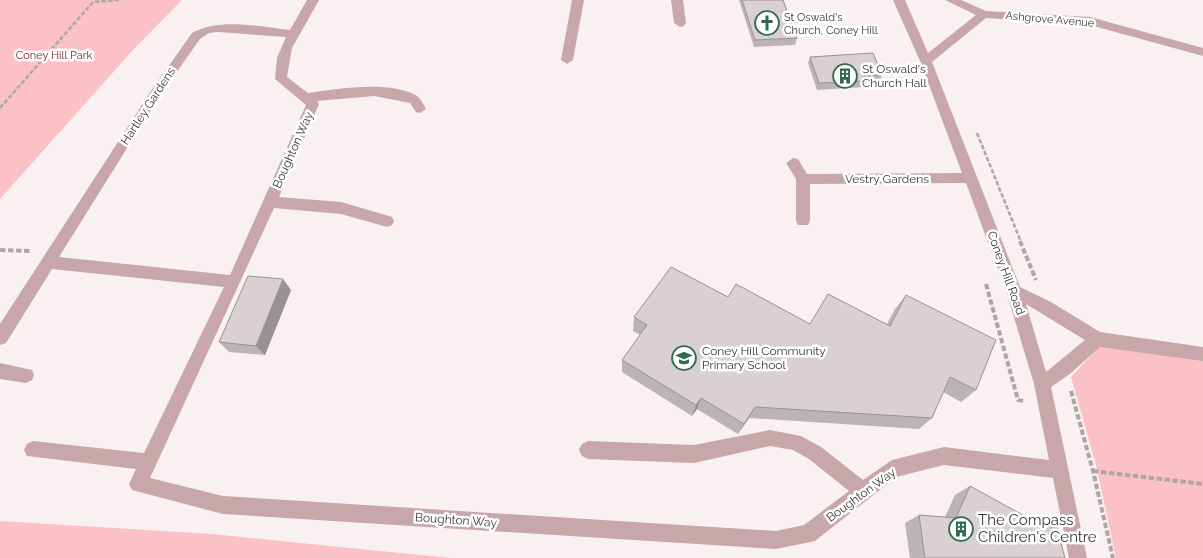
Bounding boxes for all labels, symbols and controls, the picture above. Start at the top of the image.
street label: Ashgrove Avenue [1005,9,1095,30]
church icon: St Oswald's Church, Coney Hill [754,10,780,36]
place label: St Oswald's Church, Coney Hill [784,11,878,37]
park label: Coney Hill Park [16,49,93,62]
place label: St Oswald's Church Hall [862,62,928,90]
building icon: St Oswald's Church Hall [832,63,858,89]
street label: Hartley Gardens [118,65,178,147]
street label: Boughton Way [270,109,316,190]
street label: Vestry Gardens [845,172,929,186]
street label: Coney Hill Road [984,229,1028,317]
place label: Coney Hill Community Primary School [702,344,826,372]
school or university icon: Coney Hill Community Primary School [671,345,697,371]
street label: Boughton Way [824,465,899,525]
street label: Boughton Way [415,510,498,530]
place label: The Compass Children's Centre [978,511,1097,546]
building icon: The Compass Children's Centre [948,516,974,542]

